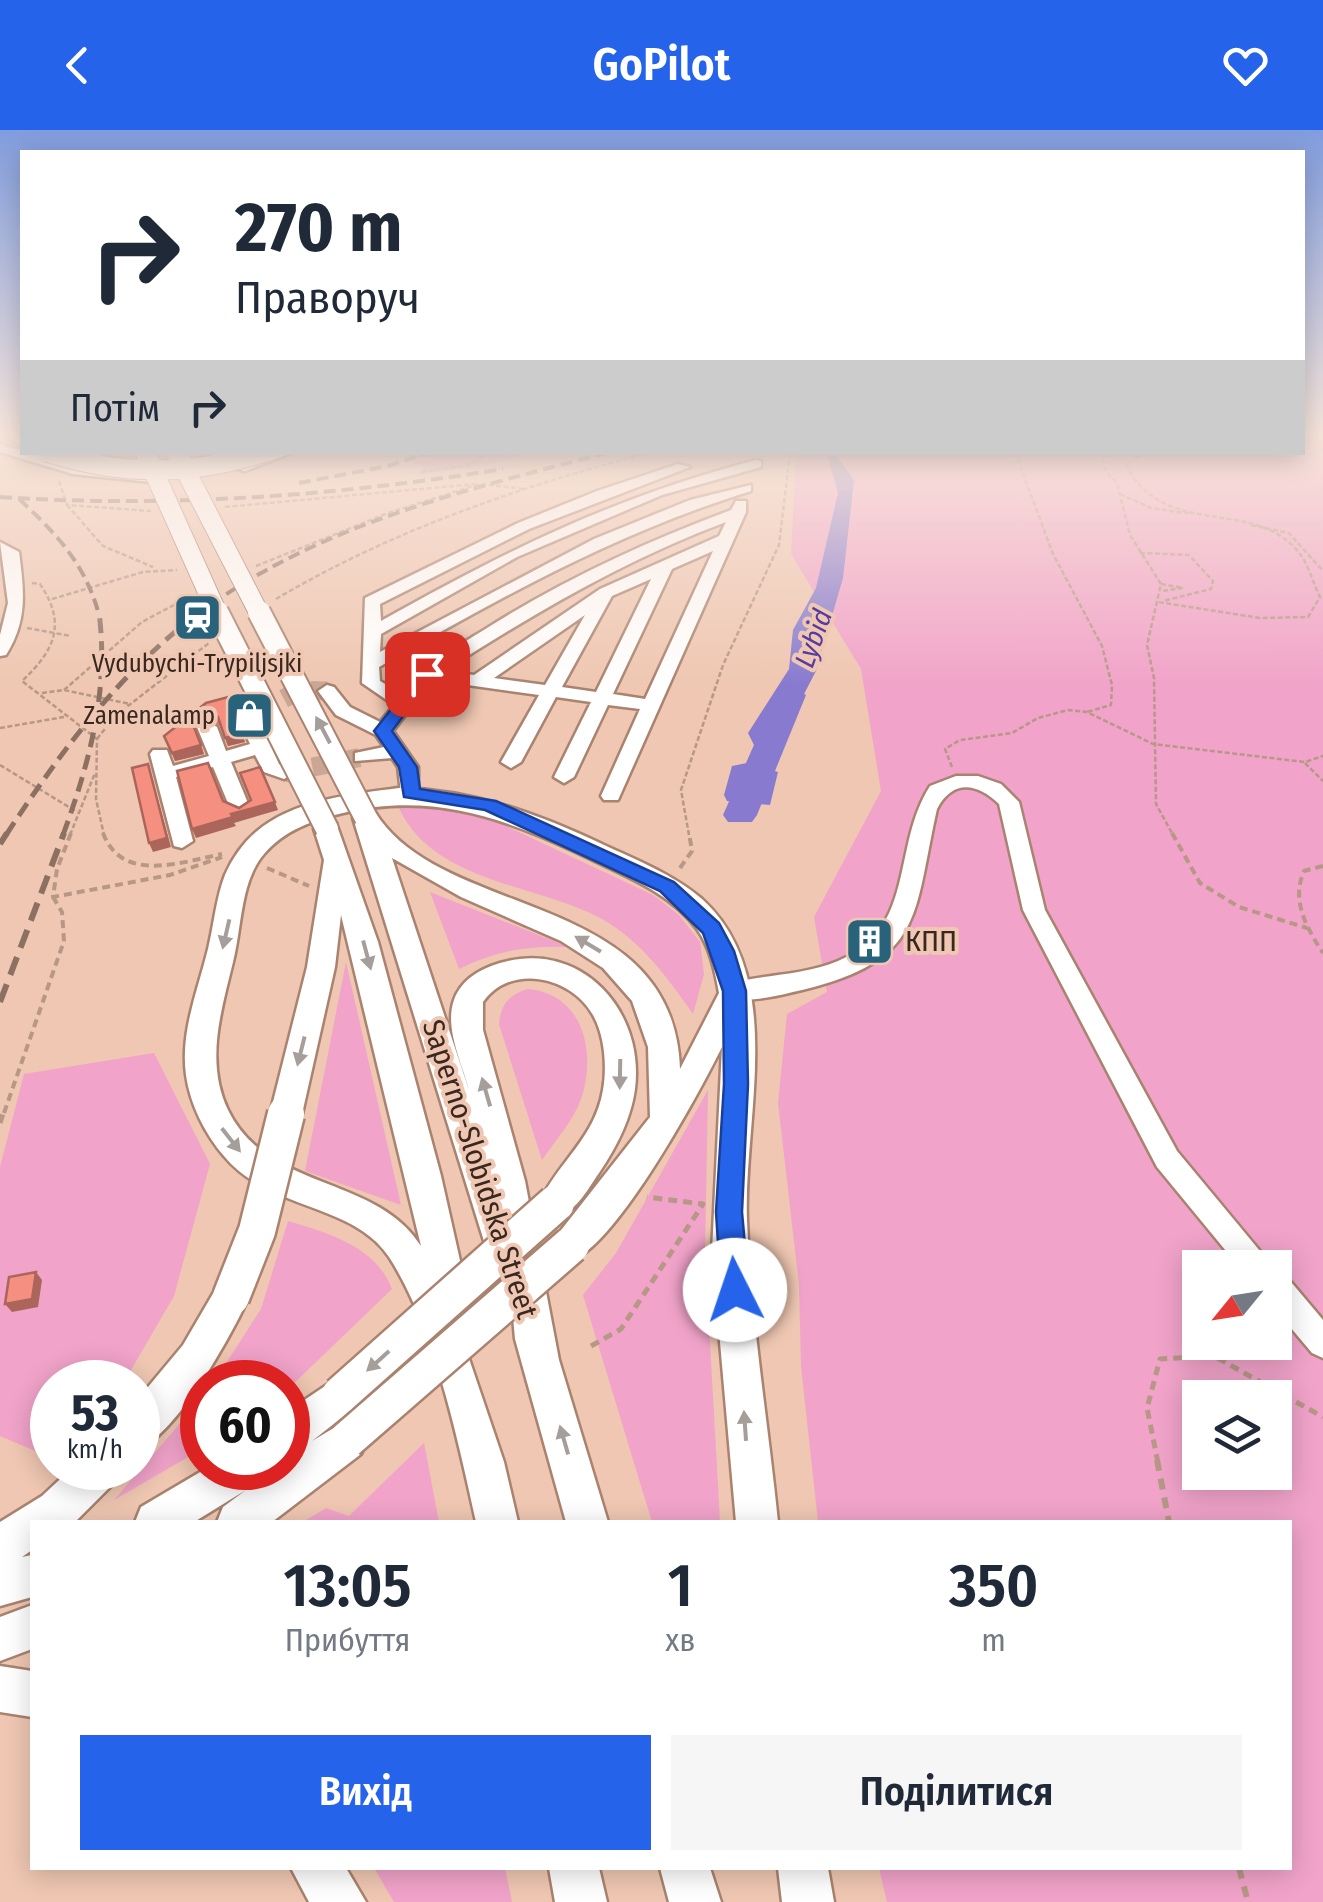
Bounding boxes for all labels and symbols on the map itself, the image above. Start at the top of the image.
station icon: Vydubychi-Trypiljsjki [171,591,223,643]
water label: Lybid [788,604,839,672]
pin [385,632,470,717]
place label: Vydubychi-Trypiljsjki [92,649,302,679]
shop icon: Zamenalamp [224,689,276,741]
place label: Zamenalamp [83,701,215,731]
one-way arrow [315,716,332,745]
building icon: КПП [844,915,896,967]
one-way arrow [218,919,233,950]
place label: КПП [905,923,957,959]
one-way arrow [574,936,602,953]
one-way arrow [360,940,376,971]
street label: Saperno-Slobidska Street [415,1015,545,1323]
one-way arrow [293,1036,308,1067]
one-way arrow [612,1058,628,1090]
one-way arrow [478,1076,493,1107]
one-way arrow [220,1127,241,1152]
position arrow [683,1238,787,1342]
north arrow [1182,1250,1292,1360]
one-way arrow [366,1350,391,1372]
speed limit sign: 60 [180,1360,310,1490]
one-way arrow [737,1409,753,1441]
one-way arrow [556,1425,571,1455]

